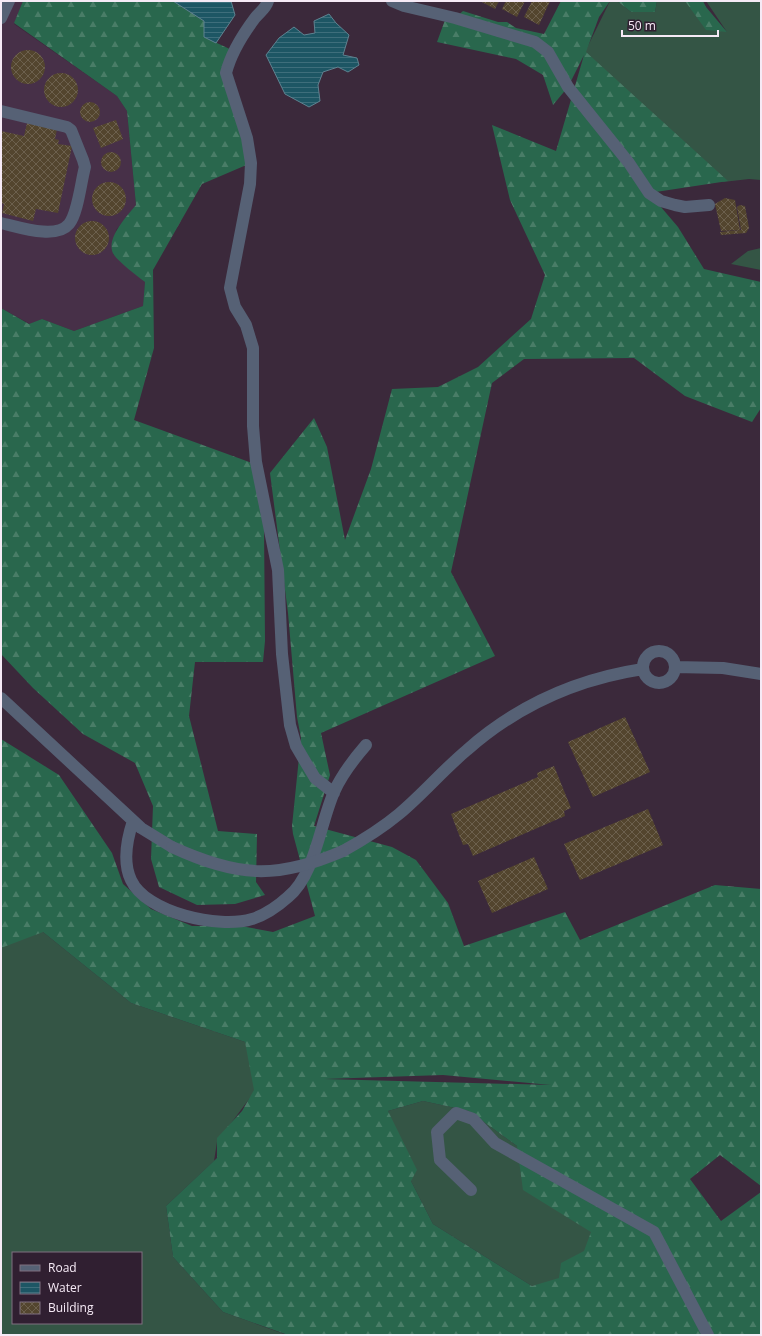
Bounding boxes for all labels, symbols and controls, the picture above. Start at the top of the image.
scale bar [622,12,718,38]
text: 50 m [628,17,656,34]
legend [12,1252,142,1324]
text: Road [48,1259,77,1276]
text: Water [48,1279,82,1296]
text: Building [48,1299,94,1316]

